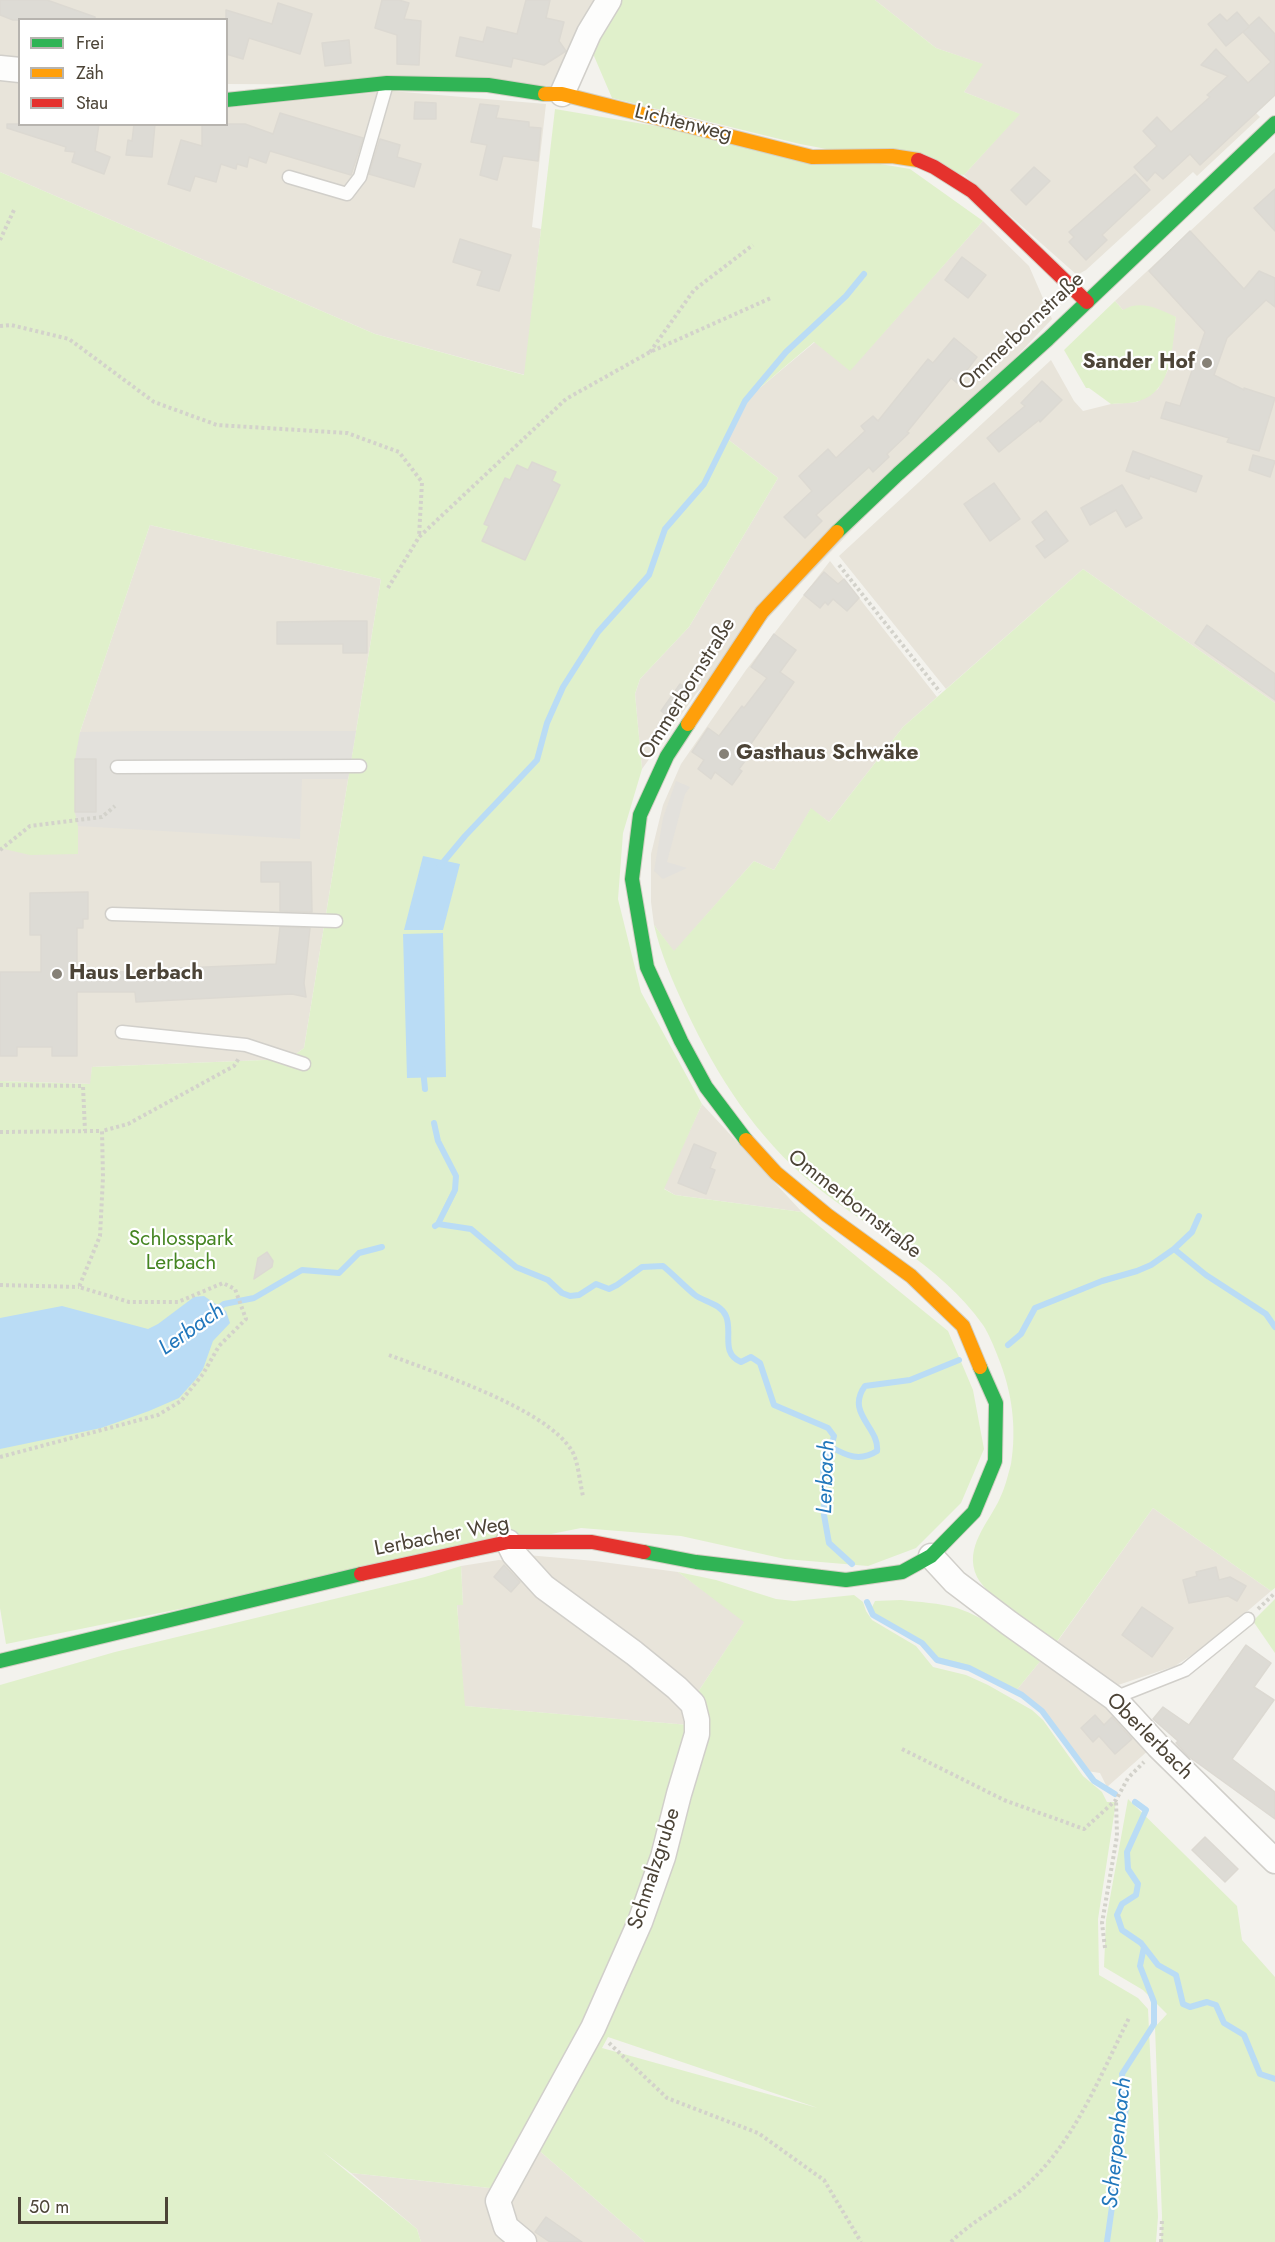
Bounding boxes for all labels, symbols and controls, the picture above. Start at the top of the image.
legend [18,18,228,126]
text: Frei [76,30,105,56]
text: Zäh [76,60,104,86]
text: Stau [76,90,108,116]
street label: Lichtenweg [632,100,734,148]
street label: Ommerbornstraße [954,267,1090,397]
place label: Sander Hof [1082,350,1195,376]
marker: Sander Hof [1200,356,1214,370]
street label: Ommerbornstraße [634,613,742,765]
place label: Gasthaus Schwäke [736,741,918,767]
marker: Gasthaus Schwäke [717,747,731,761]
place label: Haus Lerbach [69,961,203,987]
marker: Haus Lerbach [50,967,64,981]
street label: Ommerbornstraße [782,1145,926,1265]
park label: Schlosspark Lerbach [129,1227,233,1277]
water label: Lerbach [154,1298,230,1362]
water label: Lerbach [813,1440,841,1514]
street label: Lerbacher Weg [372,1512,512,1562]
street label: Oberlerbach [1100,1688,1198,1786]
street label: Schmalzgrube [624,1805,686,1933]
water label: Scherpenbach [1098,2076,1138,2210]
scale bar [21,2185,171,2223]
text: 50 m [29,2194,69,2220]

